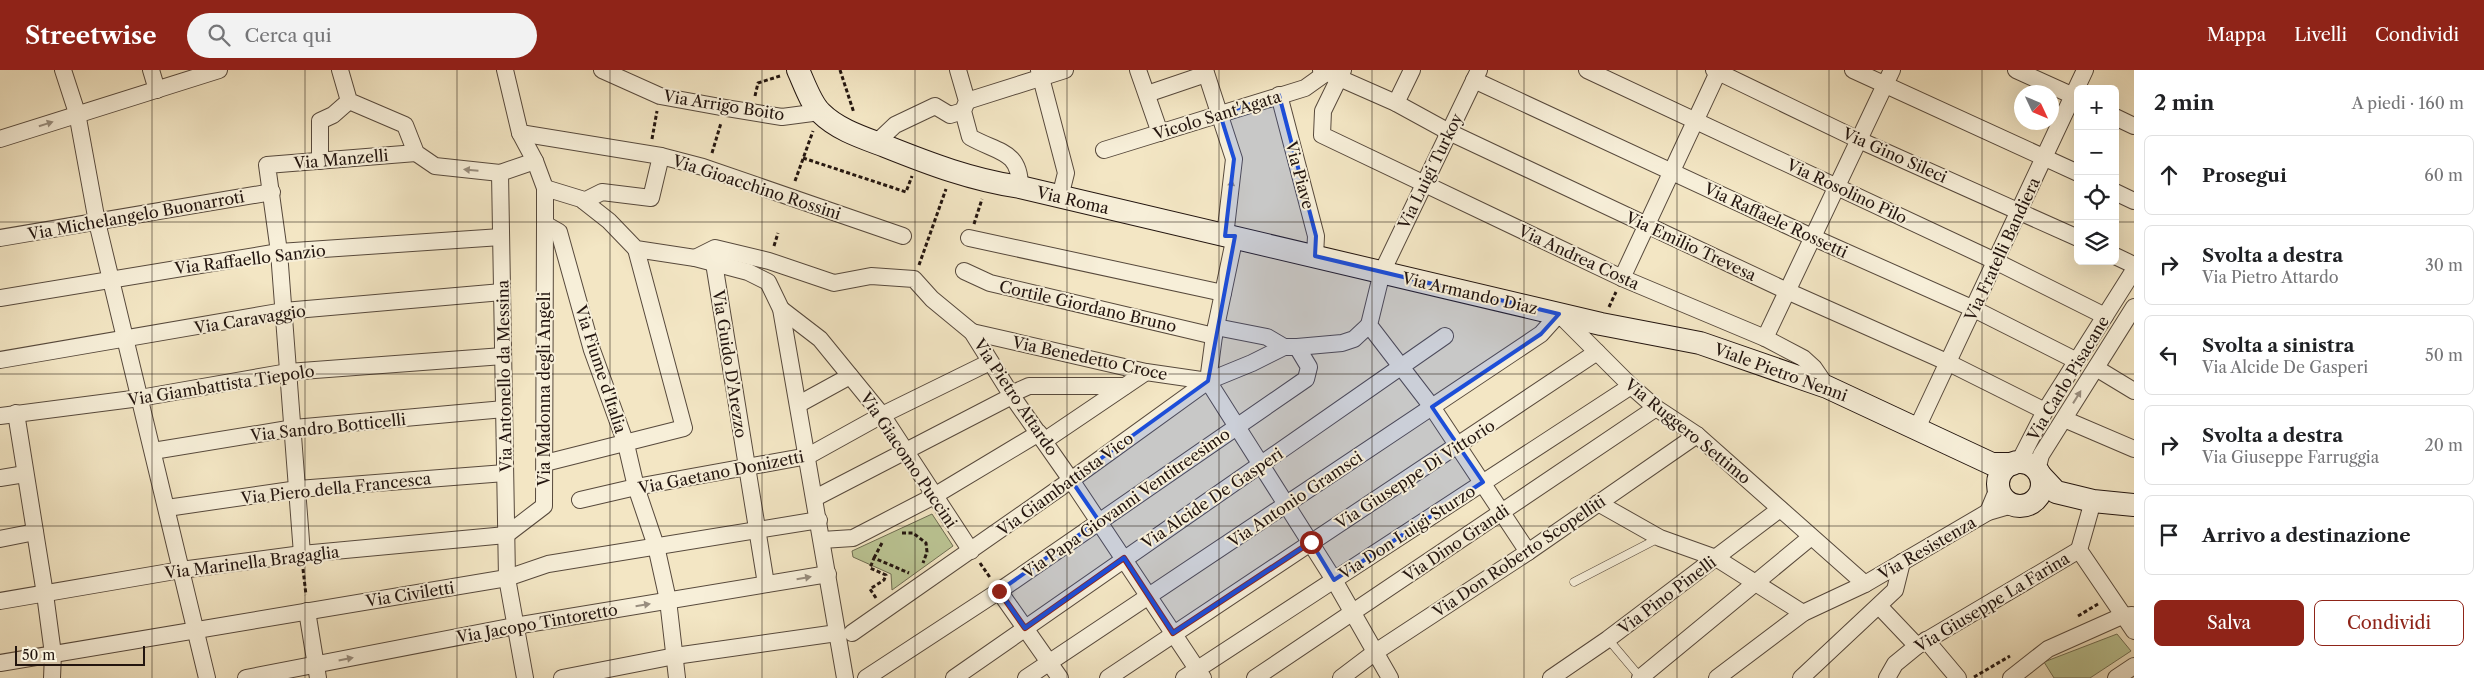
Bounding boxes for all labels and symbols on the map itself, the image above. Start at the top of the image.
street label: Via Arrigo Boito [661,85,786,124]
north arrow [2014,85,2059,130]
street label: Vicolo Sant'Agata [1150,86,1284,144]
street label: Via Luigi Turkoy [1393,109,1467,233]
one-way arrow [39,120,54,127]
street label: Via Gino Sileci [1839,123,1950,187]
street label: Via Piave [1281,138,1319,211]
street label: Via Manzelli [292,145,389,173]
street label: Via Gioacchino Rossini [669,150,844,224]
street label: Via Rosolino Pilo [1783,154,1911,228]
one-way arrow [463,166,479,174]
street label: Via Fratelli Bandiera [1960,174,2044,325]
street label: Via Raffaele Rossetti [1700,178,1851,262]
one-way arrow [1227,179,1235,195]
street label: Via Roma [1034,182,1112,218]
street label: Via Michelangelo Buonarroti [25,186,246,244]
street label: Via Emilio Trevesa [1622,207,1760,285]
street label: Via Andrea Costa [1515,220,1643,294]
street label: Via Raffaello Sanzio [172,240,327,278]
street label: Via Armando Diaz [1399,267,1540,318]
street label: Cortile Giordano Bruno [997,276,1179,336]
street label: Via Antonello da Messina [492,279,516,473]
street label: Via Guido D'Arezzo [708,288,752,440]
street label: Via Madonna degli Angeli [534,292,554,487]
street label: Via Caravaggio [192,300,307,338]
street label: Via Fiume d'Italia [571,302,631,436]
street label: Via Carlo Pisacane [2022,312,2113,445]
street label: Via Benedetto Croce [1010,332,1169,384]
street label: Via Pietro Attardo [969,334,1063,459]
street label: Viale Pietro Nenni [1711,338,1850,405]
street label: Via Giambattista Tiepolo [125,360,316,410]
street label: Via Ruggero Settimo [1620,373,1755,488]
street label: Via Giacomo Puccini [856,388,962,532]
one-way arrow [2073,391,2082,404]
street label: Via Sandro Botticelli [248,409,407,445]
street label: Via Giuseppe Di Vittorio [1331,415,1499,534]
street label: Via Papa Giovanni Ventitreesimo [1018,423,1234,583]
street label: Via Giambattista Vico [992,428,1137,541]
street label: Via Alcide De Gasperi [1137,443,1287,553]
street label: Via Gaetano Donizetti [635,446,806,498]
street label: Via Antonio Gramsci [1223,447,1366,552]
street label: Via Piero della Francesca [239,468,433,508]
street label: Via Don Luigi Sturzo [1334,480,1479,584]
street label: Via Don Roberto Scopelliti [1428,491,1609,622]
street label: Via Dino Grandi [1398,500,1513,586]
street label: Via Resistenza [1874,512,1980,585]
route start [1300,531,1323,554]
street label: Via Marinella Bragaglia [163,541,341,583]
street label: Via Giuseppe La Farina [1910,548,2073,657]
street label: Via Pino Pinelli [1613,552,1720,639]
one-way arrow [796,573,812,581]
street label: Via Civiletti [363,577,456,611]
route end [988,580,1011,603]
street label: Via Jacopo Tintoretto [454,599,619,647]
one-way arrow [636,600,652,608]
scale bar [15,643,145,666]
one-way arrow [338,654,354,662]

